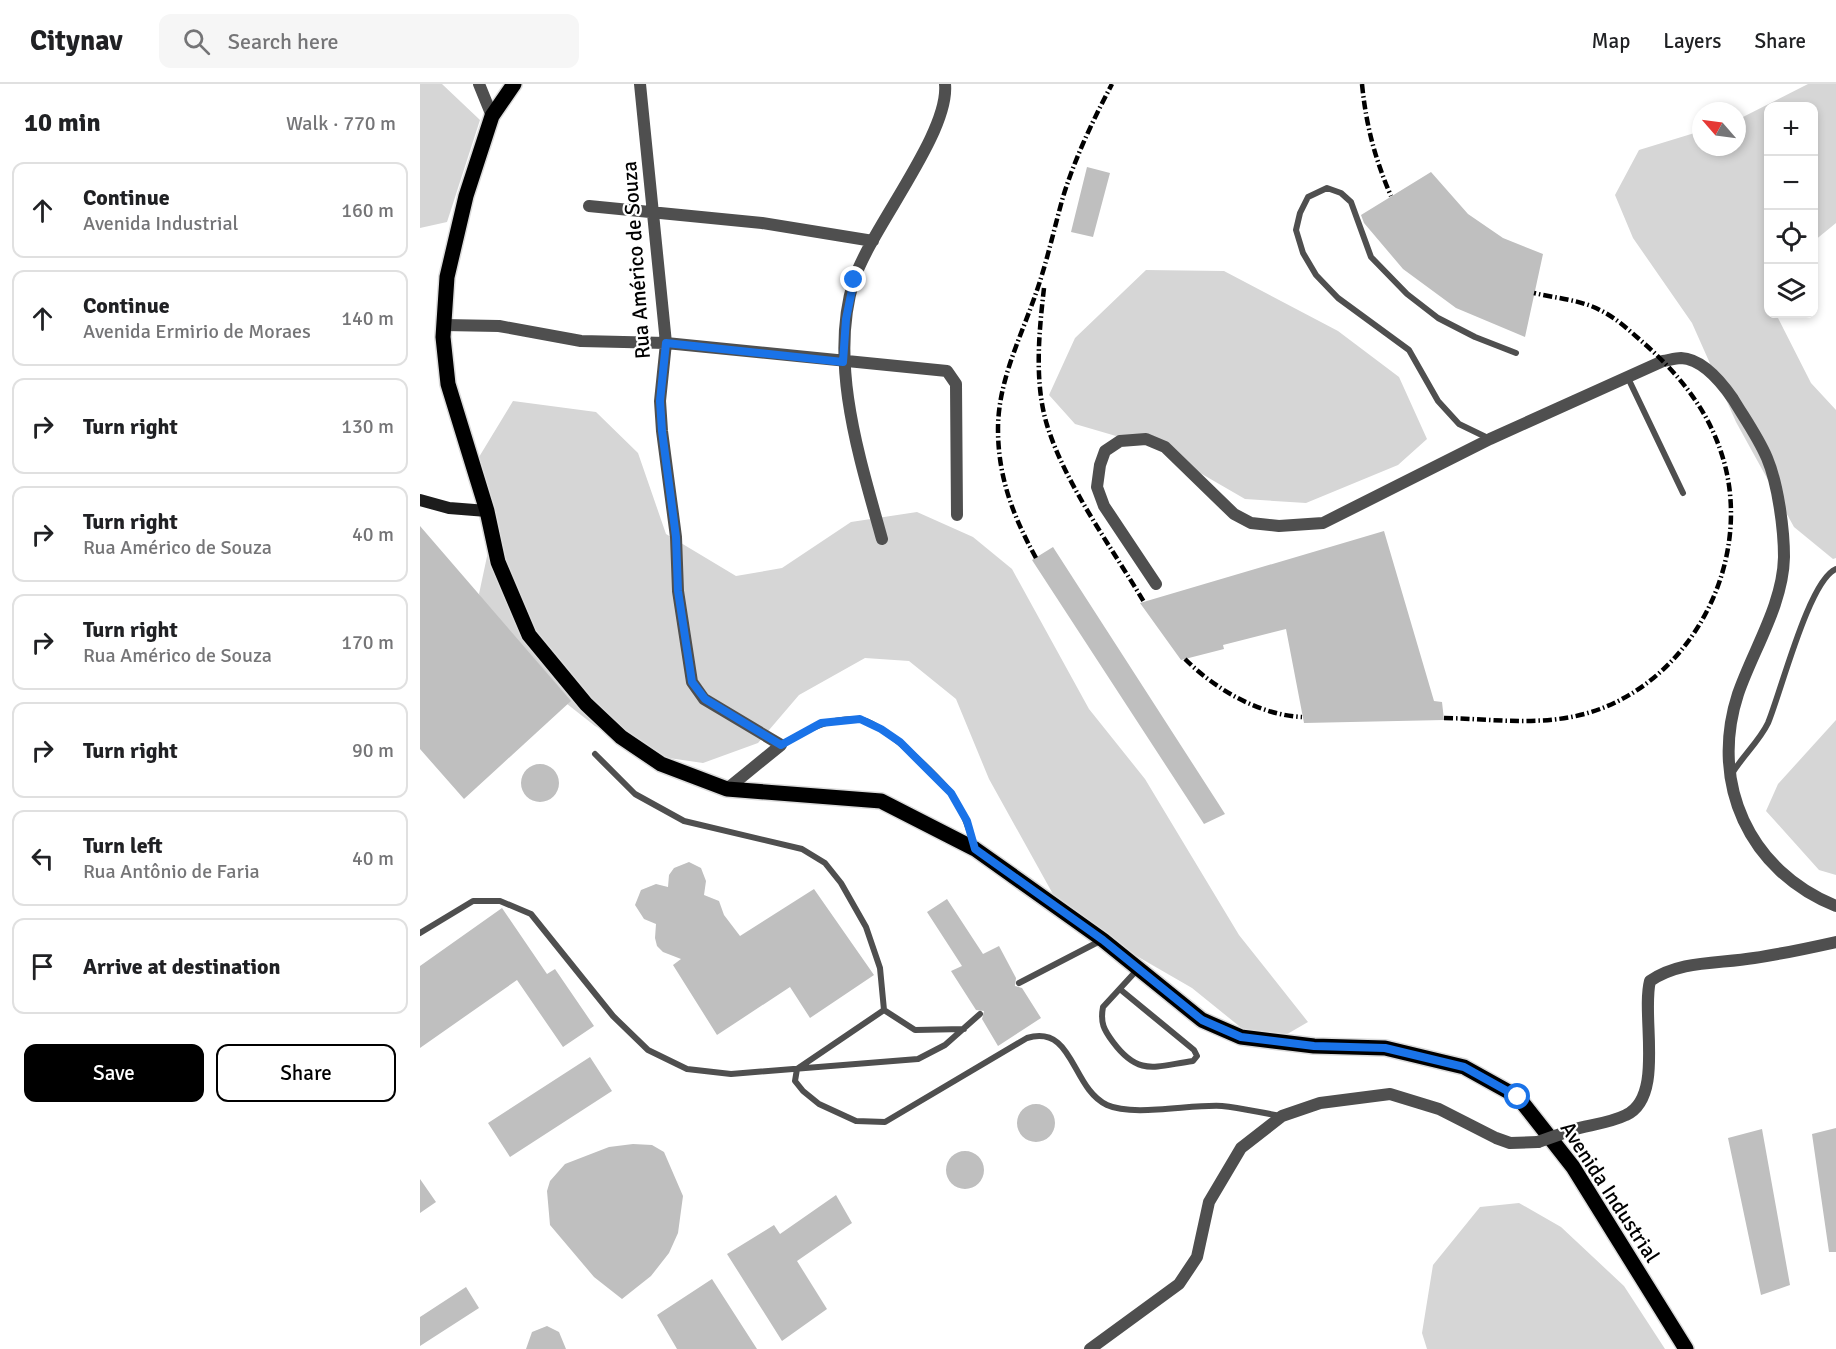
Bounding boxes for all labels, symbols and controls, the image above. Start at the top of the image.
search box [159,14,579,68]
text: Citynav [30,24,123,58]
icon: search [180,25,213,58]
text: Search here [228,28,339,55]
text: Map [1592,28,1630,54]
text: Layers [1663,28,1721,54]
text: Share [1754,28,1806,54]
north arrow [1692,102,1746,156]
map controls [1764,102,1818,318]
button: + [1764,102,1818,156]
text: 10 min [24,107,101,139]
text: Walk · 770 m [286,111,396,136]
button: − [1764,156,1818,210]
street label: Rua Américo de Souza [616,160,656,360]
text: Continue [83,184,170,211]
icon: ahead [26,194,59,227]
text: 160 m [341,198,394,223]
button: locate [1764,210,1818,264]
text: Avenida Industrial [83,211,238,236]
button: layers [1764,264,1818,318]
route end [840,266,866,292]
text: Continue [83,292,170,319]
icon: ahead [26,302,59,335]
text: 140 m [341,306,394,331]
text: Avenida Ermirio de Moraes [83,319,311,344]
icon: right [26,410,59,443]
text: Turn right [83,413,178,440]
text: 130 m [341,414,394,439]
text: Turn right [83,508,178,535]
icon: right [26,518,59,551]
text: 40 m [352,522,394,547]
text: Rua Américo de Souza [83,535,272,560]
text: Turn right [83,616,178,643]
icon: right [26,626,59,659]
text: 170 m [341,630,394,655]
text: Rua Américo de Souza [83,643,272,668]
icon: right [26,734,59,767]
text: Turn right [83,737,178,764]
text: 90 m [352,738,394,763]
text: Turn left [83,832,163,859]
icon: left [26,842,59,875]
text: 40 m [352,846,394,871]
text: Rua Antônio de Faria [83,859,260,884]
icon: arrive [26,950,59,983]
text: Arrive at destination [83,953,280,980]
button: Save [24,1044,204,1102]
button: Share [216,1044,396,1102]
route start [1504,1083,1530,1109]
street label: Avenida Industrial [1555,1116,1665,1268]

